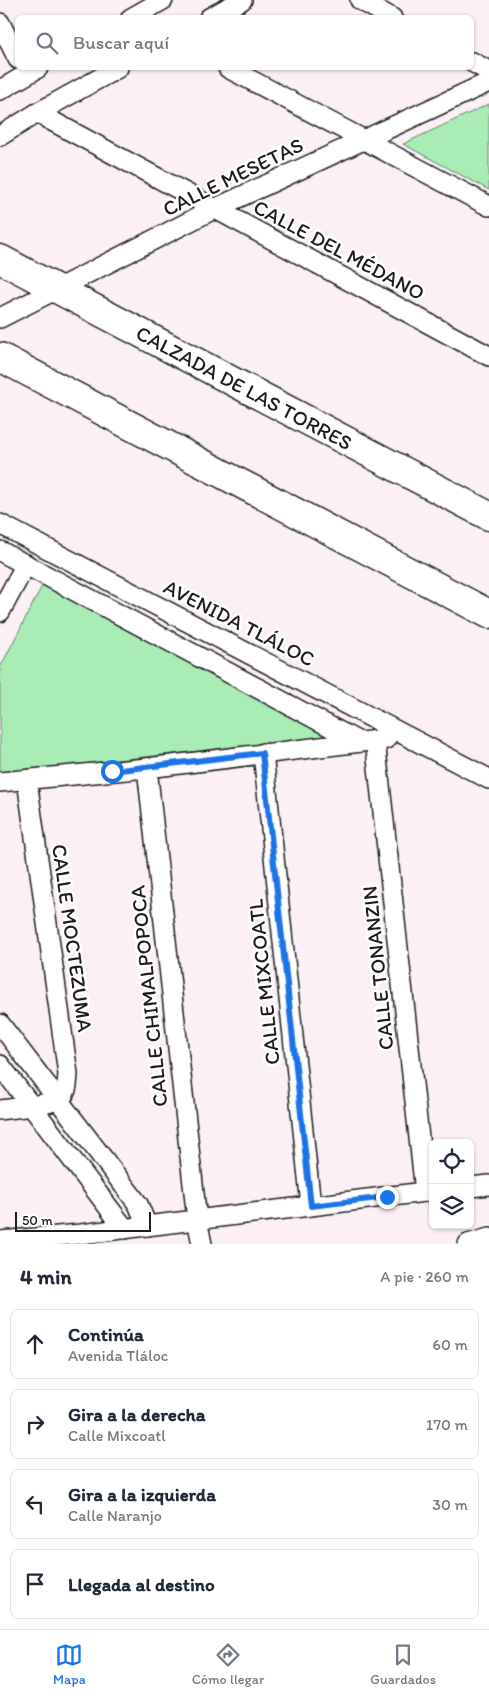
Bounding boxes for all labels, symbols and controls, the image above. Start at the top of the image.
search box [15,15,474,70]
icon: search [33,29,61,57]
text: Buscar aquí [73,31,169,54]
street label: CALLE MESETAS [158,132,307,221]
street label: CALLE DEL MÉDANO [250,194,429,305]
street label: CALZADA DE LAS TORRES [132,320,357,455]
street label: AVENIDA TLÁLOC [160,574,319,671]
route start [101,760,124,783]
street label: CALLE MOCTEZUMA [47,842,98,1034]
street label: CALLE CHIMALPOPOCA [124,884,173,1108]
street label: CALLE TONANZIN [356,885,399,1051]
street label: CALLE MIXCOATL [242,898,285,1066]
map controls [429,1139,474,1229]
button: locate [429,1139,474,1184]
button: layers [429,1184,474,1229]
route end [376,1186,399,1209]
scale bar [15,1209,151,1232]
text: 50 m [22,1212,53,1229]
text: 4 min [20,1264,72,1289]
text: A pie · 260 m [380,1267,469,1286]
text: Continúa [68,1323,144,1346]
icon: ahead [21,1330,49,1358]
text: 60 m [433,1335,468,1354]
text: Avenida Tláloc [68,1346,168,1365]
text: Gira a la derecha [68,1403,206,1426]
icon: right [21,1410,49,1438]
text: 170 m [426,1415,468,1434]
text: Calle Mixcoatl [68,1426,166,1445]
text: Gira a la izquierda [68,1483,216,1506]
icon: left [21,1490,49,1518]
text: 30 m [432,1495,468,1514]
text: Calle Naranjo [68,1506,162,1525]
icon: arrive [21,1570,49,1598]
text: Llegada al destino [68,1573,215,1596]
tab: Mapa [53,1641,86,1688]
tab: Cómo llegar [192,1641,264,1688]
tab: Guardados [370,1641,436,1688]

